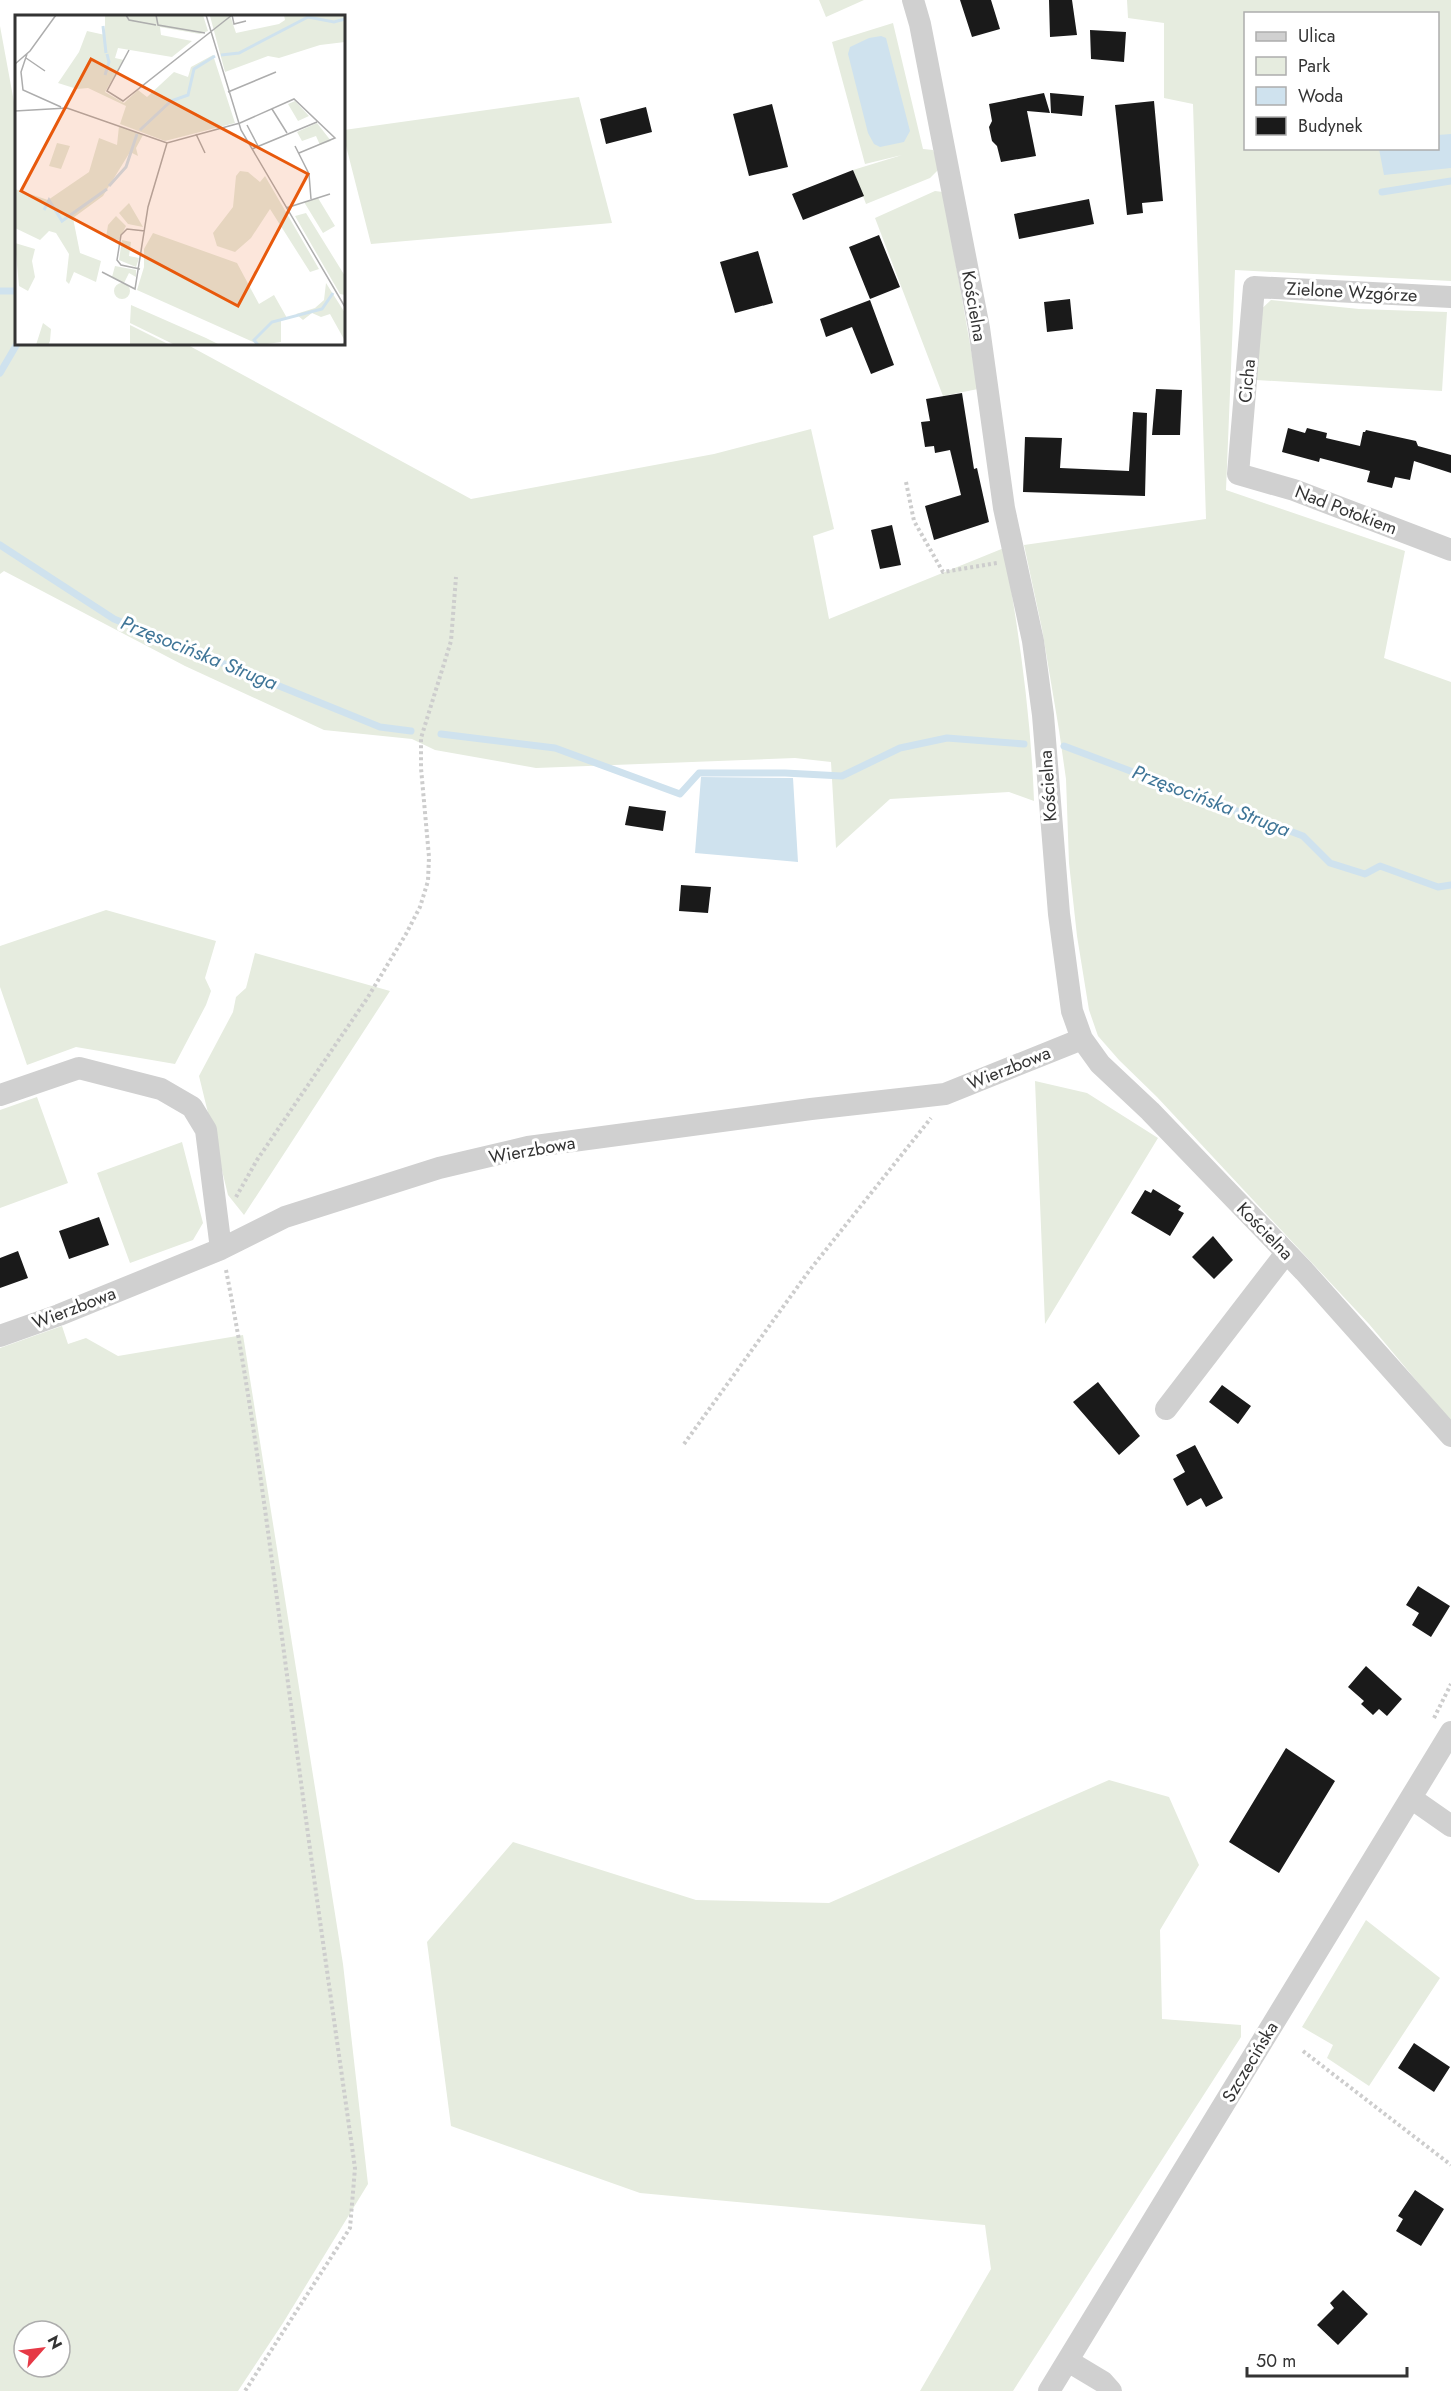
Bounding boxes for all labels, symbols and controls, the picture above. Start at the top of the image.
legend [1244,12,1439,150]
inset map [15,15,345,345]
text: Ulica [1298,23,1335,49]
text: Park [1298,53,1330,79]
text: Woda [1298,83,1343,109]
text: Budynek [1298,113,1362,139]
street label: Kościelna [955,269,993,343]
street label: Zielone Wzgórze [1286,276,1418,308]
street label: Cicha [1232,358,1262,404]
street label: Nad Potokiem [1291,479,1401,541]
water label: Przęsocińska Struga [116,608,282,698]
street label: Kościelna [1033,749,1063,823]
water label: Przęsocińska Struga [1128,758,1294,844]
street label: Wierzbowa [964,1040,1054,1096]
street label: Wierzbowa [487,1130,577,1170]
street label: Kościelna [1231,1196,1299,1266]
street label: Wierzbowa [29,1280,119,1336]
street label: Szczecińska [1216,2017,1284,2107]
north arrow [12,2319,72,2379]
text: N [42,2331,68,2353]
scale bar [1247,2340,1408,2378]
text: 50 m [1256,2348,1296,2374]

